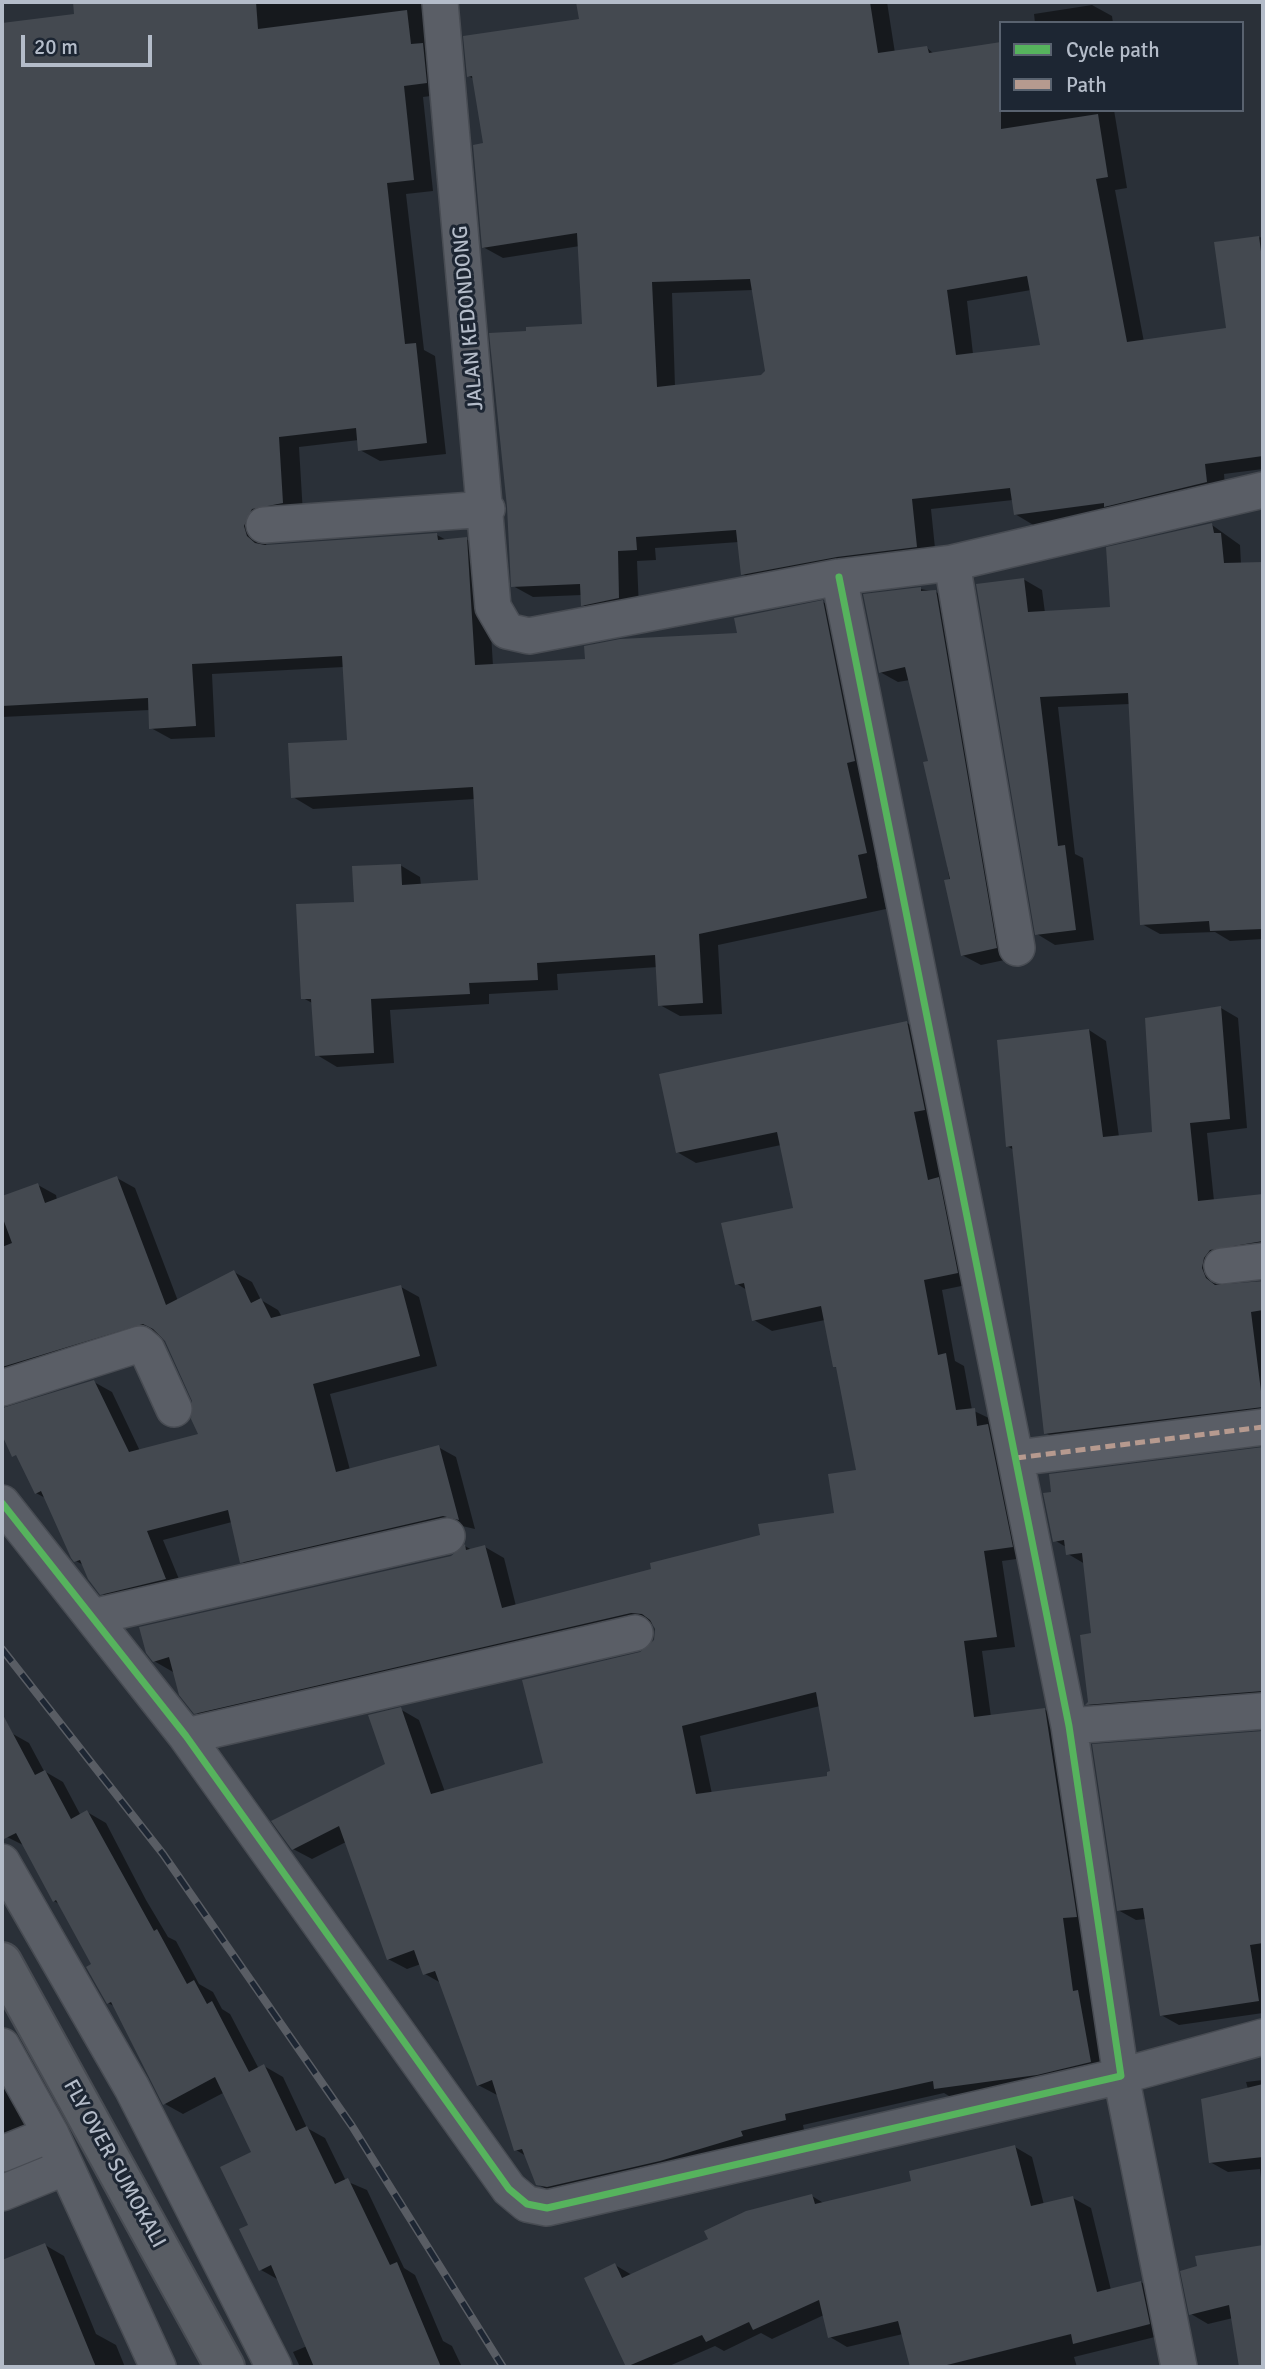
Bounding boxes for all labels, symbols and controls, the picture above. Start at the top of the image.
scale bar [24,21,156,65]
legend [999,21,1244,112]
text: 20 m [34,34,78,60]
text: Cycle path [1066,37,1160,63]
text: Path [1066,72,1107,98]
street label: JALAN KEDONDONG [448,224,490,412]
street label: FLY OVER SUMOKALI [57,2075,171,2253]

